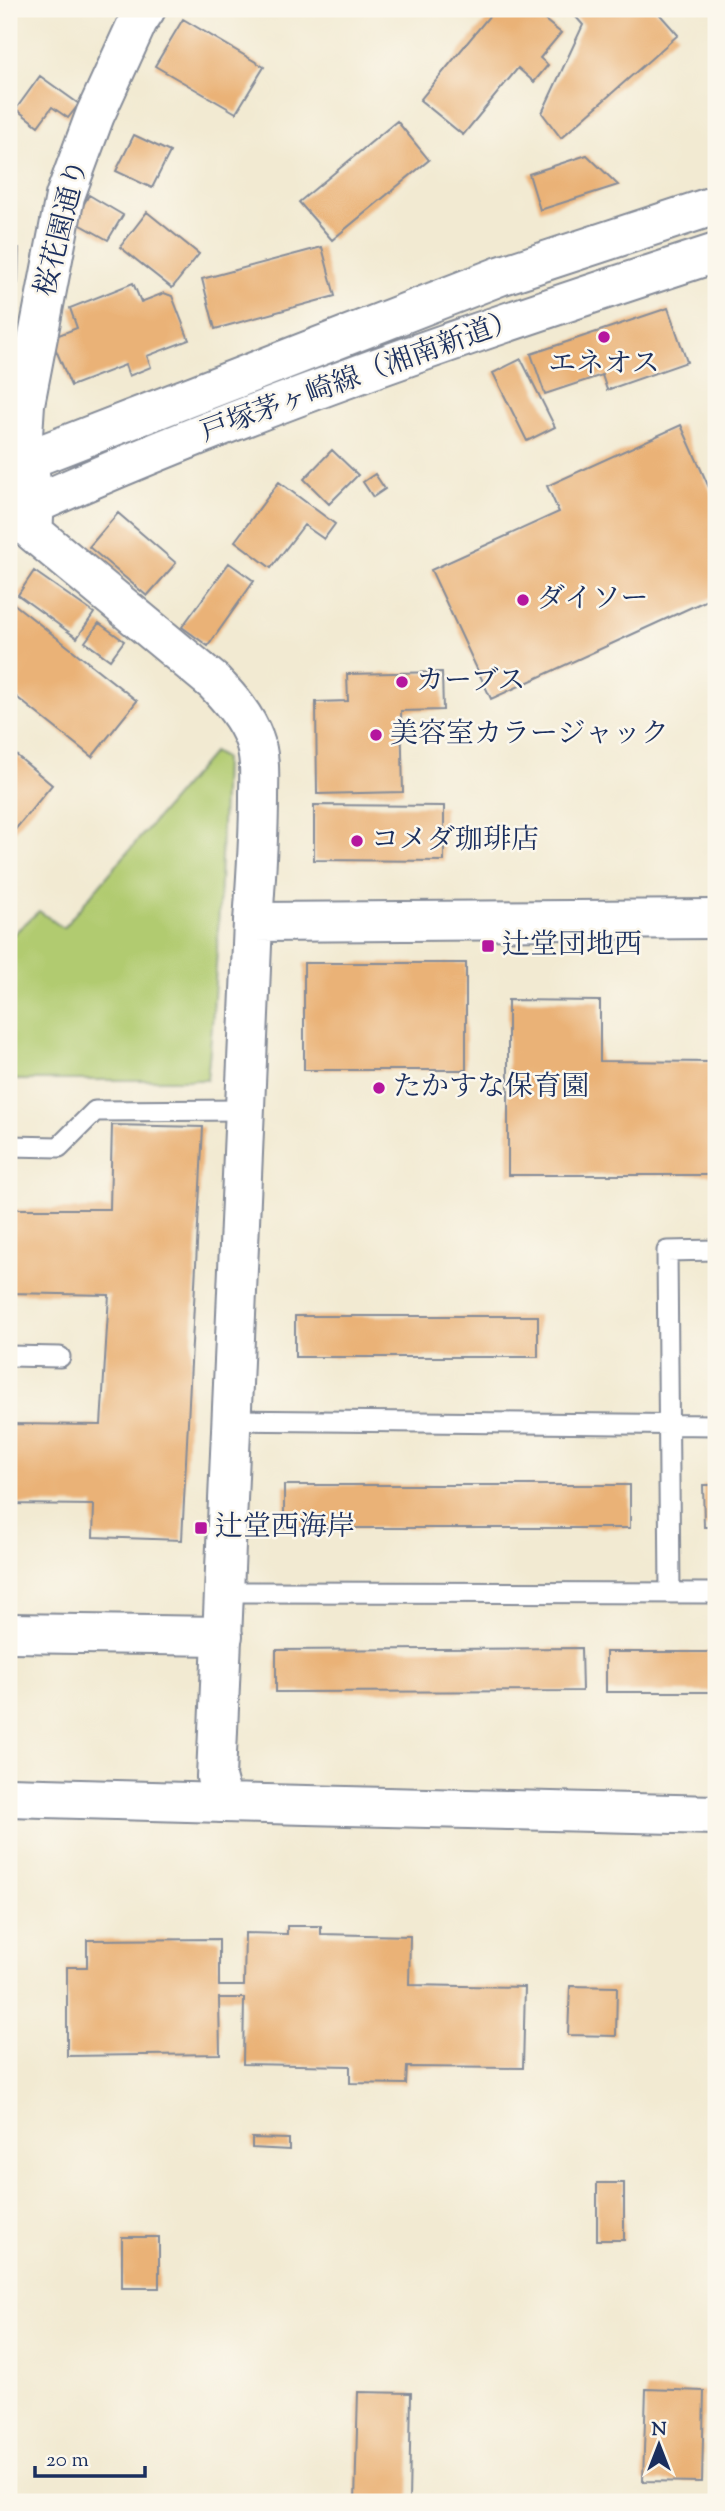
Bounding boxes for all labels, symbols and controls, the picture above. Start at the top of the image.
street label: 桜花園通り [27,155,99,301]
street label: 戸塚茅ヶ崎線（湘南新道） [195,301,525,453]
marker: エネオス [596,329,612,345]
place label: エネオス [548,345,660,385]
place label: ダイソー [537,580,648,620]
marker: ダイソー [515,592,531,608]
place label: カーブス [416,662,525,702]
marker: カーブス [394,674,410,690]
place label: 美容室カラージャック [390,715,669,755]
marker: 美容室カラージャック [368,727,384,743]
place label: コメダ珈琲店 [371,821,539,861]
marker: コメダ珈琲店 [349,833,365,849]
place label: 辻堂団地西 [502,926,642,966]
marker: 辻堂団地西 [480,938,496,954]
place label: たかすな保育園 [393,1068,589,1108]
marker: たかすな保育園 [371,1080,387,1096]
place label: 辻堂西海岸 [215,1508,355,1548]
marker: 辻堂西海岸 [193,1520,209,1536]
north arrow [624,2410,694,2480]
text: N [651,2417,667,2444]
scale bar [35,2434,145,2478]
text: 20 m [46,2446,89,2476]

